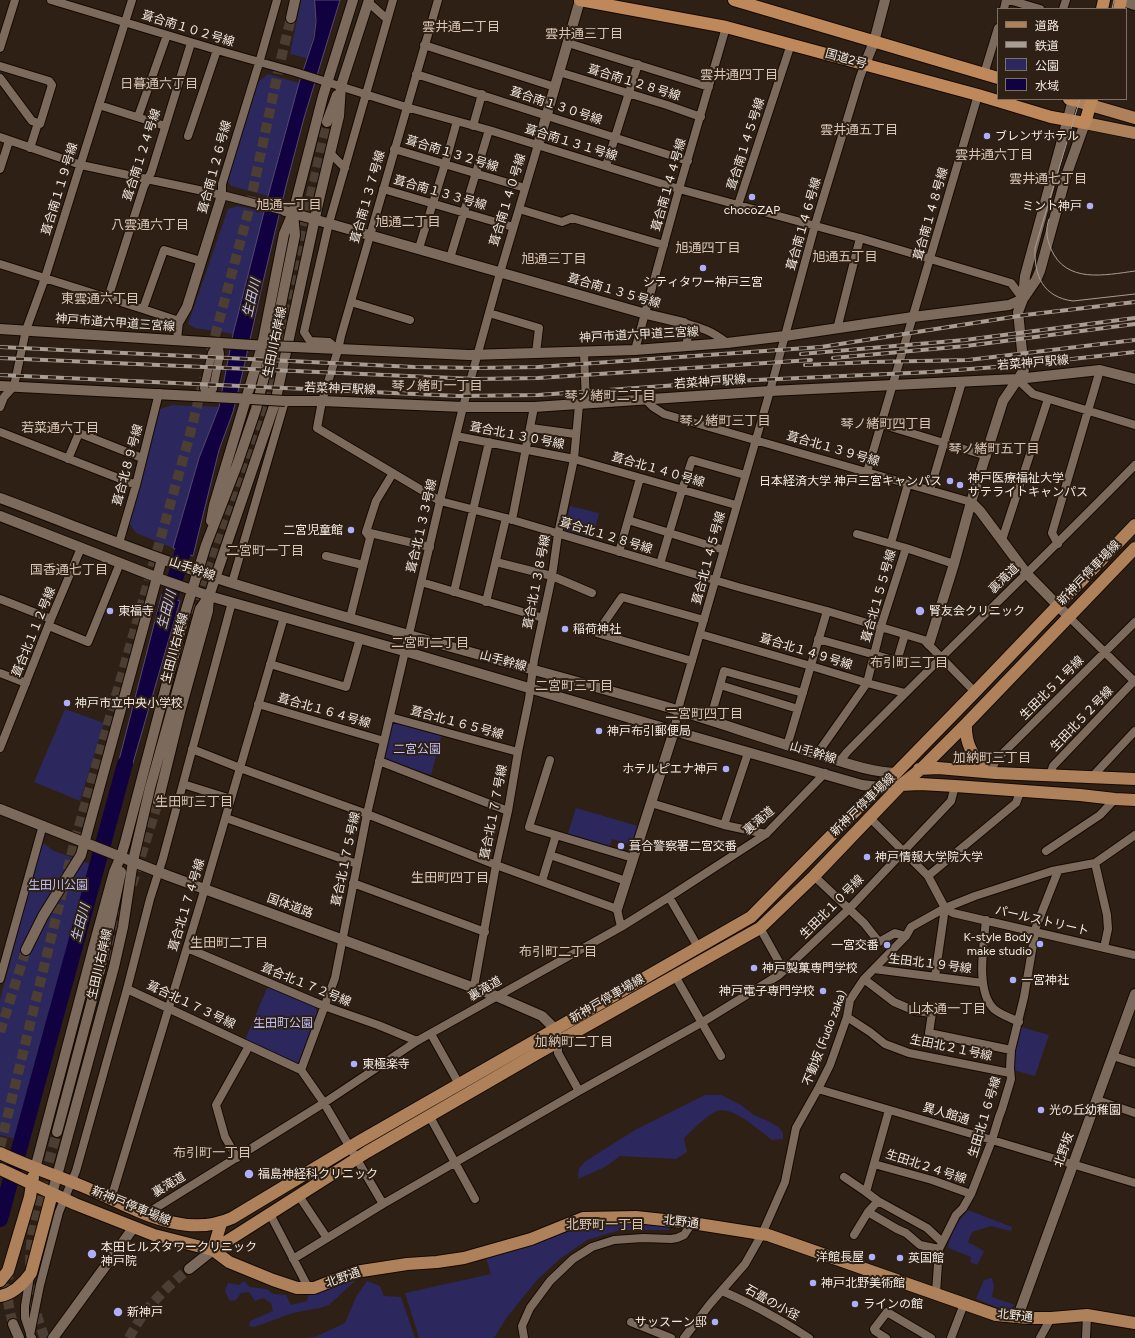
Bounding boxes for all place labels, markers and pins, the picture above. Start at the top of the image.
place label: ブレンザホテル [995,129,1079,143]
marker: ブレンザホテル [982,131,992,141]
marker: chocoZAP [747,192,757,202]
place label: ミント神戸 [1022,199,1082,213]
marker: ミント神戸 [1085,201,1095,211]
place label: chocoZAP [724,203,780,217]
marker: シティタワー神戸三宮 [698,263,708,273]
place label: シティタワー神戸三宮 [643,275,763,289]
place label: 神戸医療福祉大学 サテライトキャンパス [968,471,1088,499]
place label: 日本経済大学 神戸三宮キャンパス [759,474,942,488]
marker: 日本経済大学 神戸三宮キャンパス [945,476,955,486]
marker: 神戸医療福祉大学 サテライトキャンパス [955,480,965,490]
place label: 二宮児童館 [283,523,343,537]
marker: 二宮児童館 [346,525,356,535]
place label: 東福寺 [118,604,154,618]
place label: 腎友会クリニック [929,604,1025,618]
marker: 腎友会クリニック [914,605,926,617]
marker: 東福寺 [105,606,115,616]
place label: 稲荷神社 [573,622,621,636]
marker: 稲荷神社 [560,624,570,634]
place label: 神戸市立中央小学校 [75,696,183,710]
marker: 神戸市立中央小学校 [62,698,72,708]
place label: 神戸布引郵便局 [607,724,691,738]
marker: 神戸布引郵便局 [594,726,604,736]
place label: ホテルピエナ神戸 [622,762,718,776]
marker: ホテルピエナ神戸 [721,764,731,774]
place label: 葺合警察署二宮交番 [629,839,737,853]
marker: 葺合警察署二宮交番 [616,841,626,851]
place label: 神戸情報大学院大学 [875,850,983,864]
marker: 神戸情報大学院大学 [862,852,872,862]
place label: K-style Body make studio [963,930,1032,958]
place label: 一宮交番 [831,938,879,952]
marker: K-style Body make studio [1035,939,1045,949]
marker: 一宮交番 [882,940,892,950]
place label: 神戸製菓専門学校 [762,961,858,975]
marker: 神戸製菓専門学校 [749,963,759,973]
place label: 一宮神社 [1021,973,1069,987]
marker: 一宮神社 [1008,975,1018,985]
place label: 神戸電子専門学校 [719,984,815,998]
marker: 神戸電子専門学校 [818,986,828,996]
place label: 東極楽寺 [362,1057,410,1071]
marker: 東極楽寺 [349,1059,359,1069]
place label: 光の丘幼稚園 [1049,1103,1121,1117]
marker: 光の丘幼稚園 [1036,1105,1046,1115]
place label: 福島神経科クリニック [258,1167,378,1181]
marker: 福島神経科クリニック [243,1168,255,1180]
place label: 本田ヒルズタワークリニック 神戸院 [101,1240,257,1268]
marker: 本田ヒルズタワークリニック 神戸院 [86,1248,98,1260]
place label: 洋館長屋 [816,1250,864,1264]
place label: 英国館 [908,1251,944,1265]
marker: 洋館長屋 [867,1252,877,1262]
marker: 英国館 [895,1253,905,1263]
place label: 神戸北野美術館 [821,1276,905,1290]
marker: 神戸北野美術館 [808,1278,818,1288]
place label: ラインの館 [863,1297,923,1311]
marker: ラインの館 [850,1299,860,1309]
place label: 新神戸 [127,1305,163,1319]
marker: 新神戸 [112,1306,124,1318]
place label: サッスーン邸 [635,1315,707,1329]
marker: サッスーン邸 [710,1317,720,1327]

